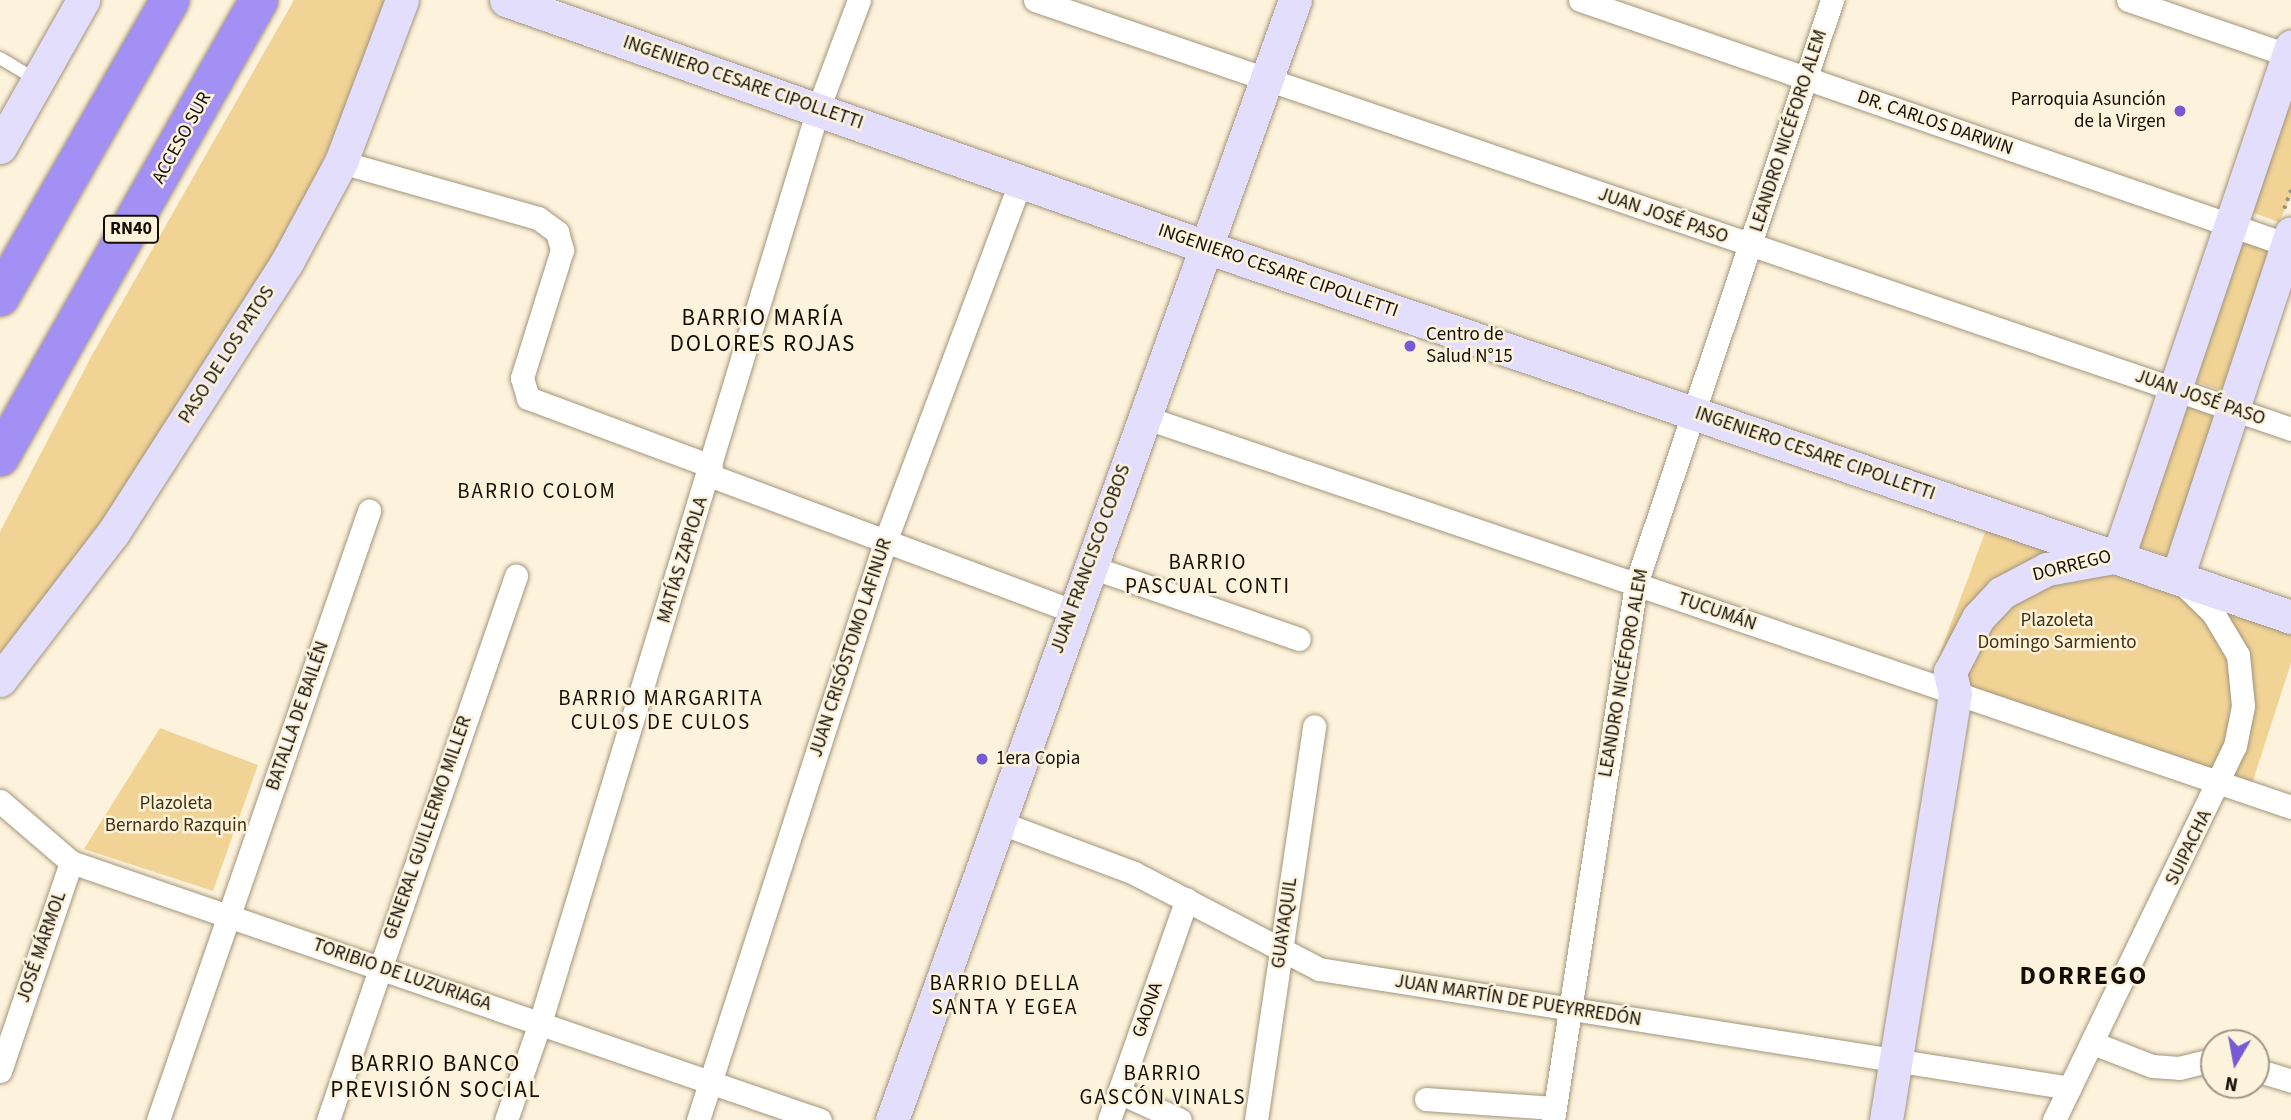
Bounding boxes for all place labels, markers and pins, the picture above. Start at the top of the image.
place label: Parroquia Asunción de la Virgen [2011,89,2166,133]
marker: Parroquia Asunción de la Virgen [2172,103,2188,119]
place label: Centro de Salud N°15 [1426,324,1513,368]
marker: Centro de Salud N°15 [1400,336,1420,356]
place label: 1era Copia [996,748,1080,770]
marker: 1era Copia [974,751,990,767]

